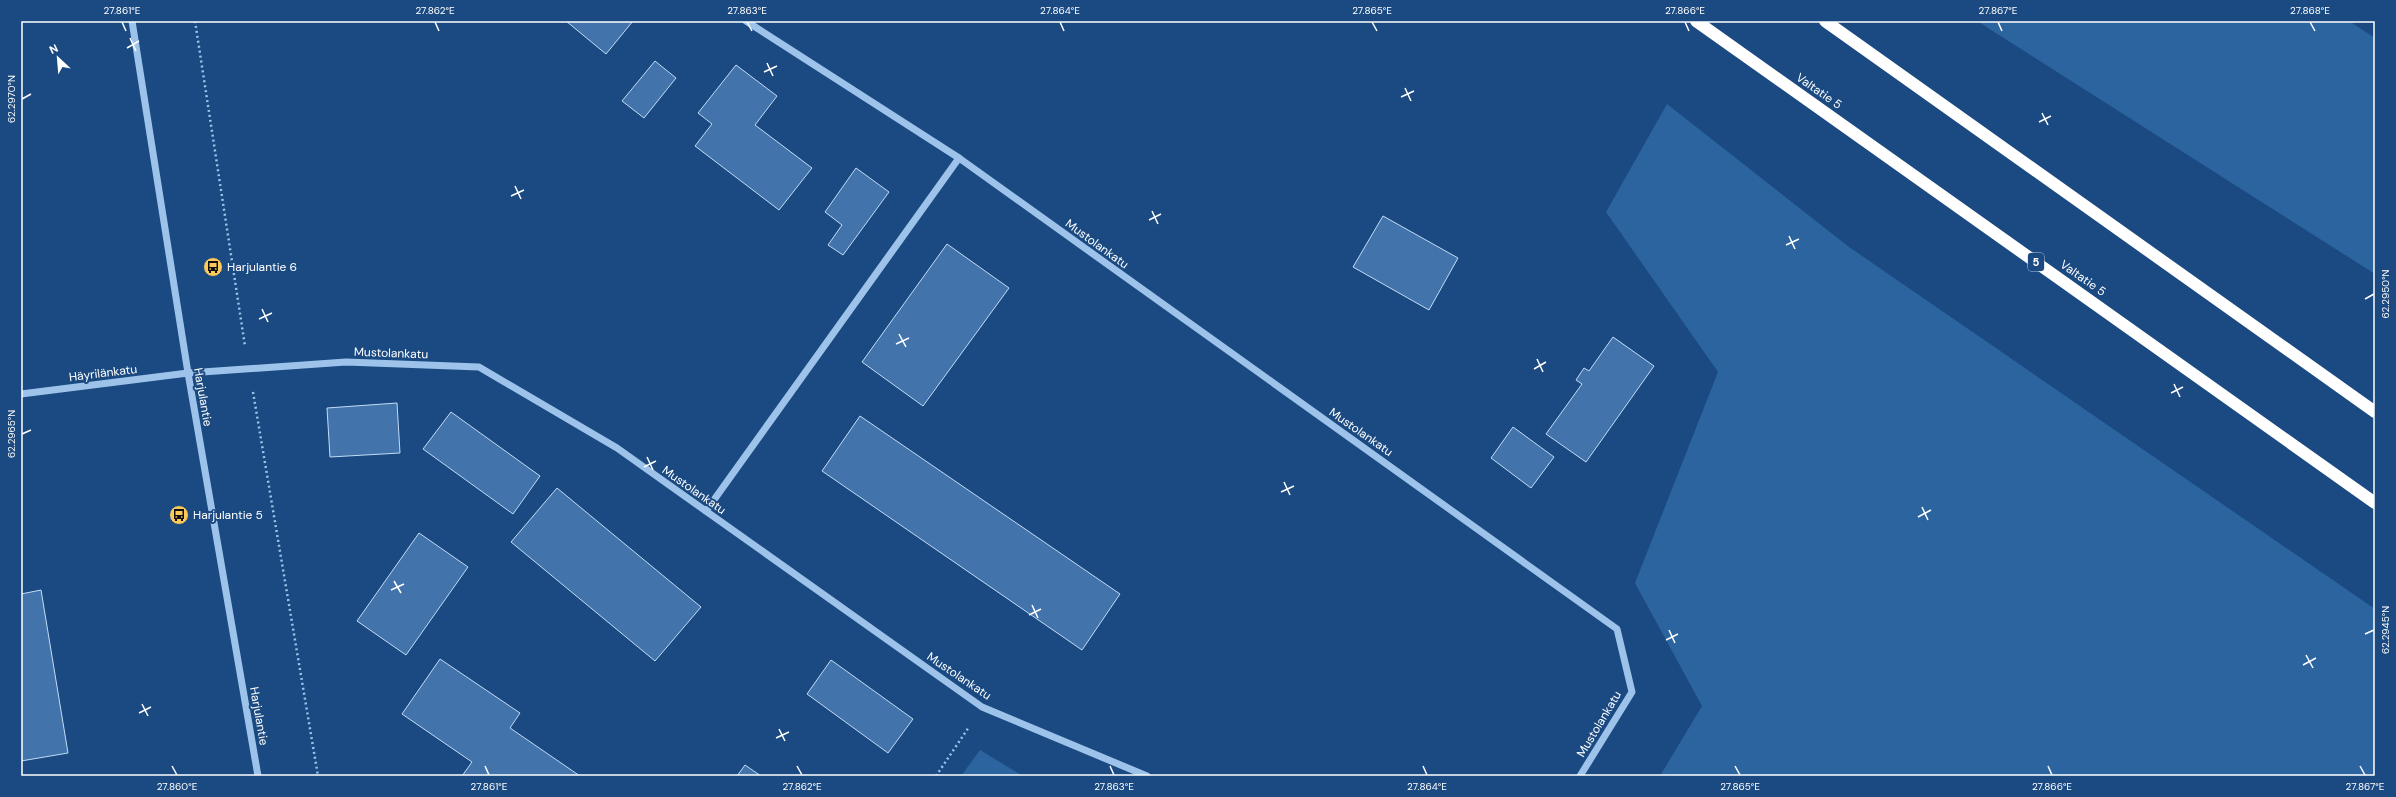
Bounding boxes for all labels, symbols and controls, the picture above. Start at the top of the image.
text: 27.861°E [104,4,141,17]
text: 27.862°E [415,4,455,17]
text: 27.863°E [727,4,767,17]
text: 27.864°E [1040,4,1080,17]
text: 27.865°E [1352,4,1392,17]
text: 27.866°E [1665,4,1705,17]
text: 27.867°E [1979,4,2018,17]
text: 27.868°E [2290,4,2330,17]
north arrow [38,38,78,78]
text: N [47,41,60,57]
street label: Valtatie 5 [1793,69,1845,113]
text: 62.2970°N [5,75,18,123]
street label: Mustolankatu [1062,216,1132,272]
road number: 5 [2028,253,2044,271]
bus stop icon: Harjulantie 6 [202,256,224,278]
street label: Valtatie 5 [2057,256,2109,300]
place label: Harjulantie 6 [227,259,297,275]
text: 62.2950°N [2379,269,2392,318]
street label: Mustolankatu [354,344,429,362]
street label: Häyrilänkatu [68,361,138,385]
street label: Harjulantie [190,366,216,428]
street label: Mustolankatu [1326,404,1396,460]
text: 62.2965°N [5,410,18,458]
street label: Mustolankatu [659,462,729,518]
bus stop icon: Harjulantie 5 [168,504,190,526]
place label: Harjulantie 5 [193,507,263,523]
text: 62.2945°N [2379,606,2392,654]
street label: Mustolankatu [924,649,994,704]
street label: Harjulantie [246,685,272,747]
street label: Mustolankatu [1573,688,1625,760]
text: 27.860°E [157,780,198,793]
text: 27.861°E [471,780,508,793]
text: 27.862°E [782,780,822,793]
text: 27.863°E [1094,780,1134,793]
text: 27.864°E [1407,780,1447,793]
text: 27.865°E [1720,780,1760,793]
text: 27.866°E [2032,780,2072,793]
text: 27.867°E [2346,780,2385,793]

